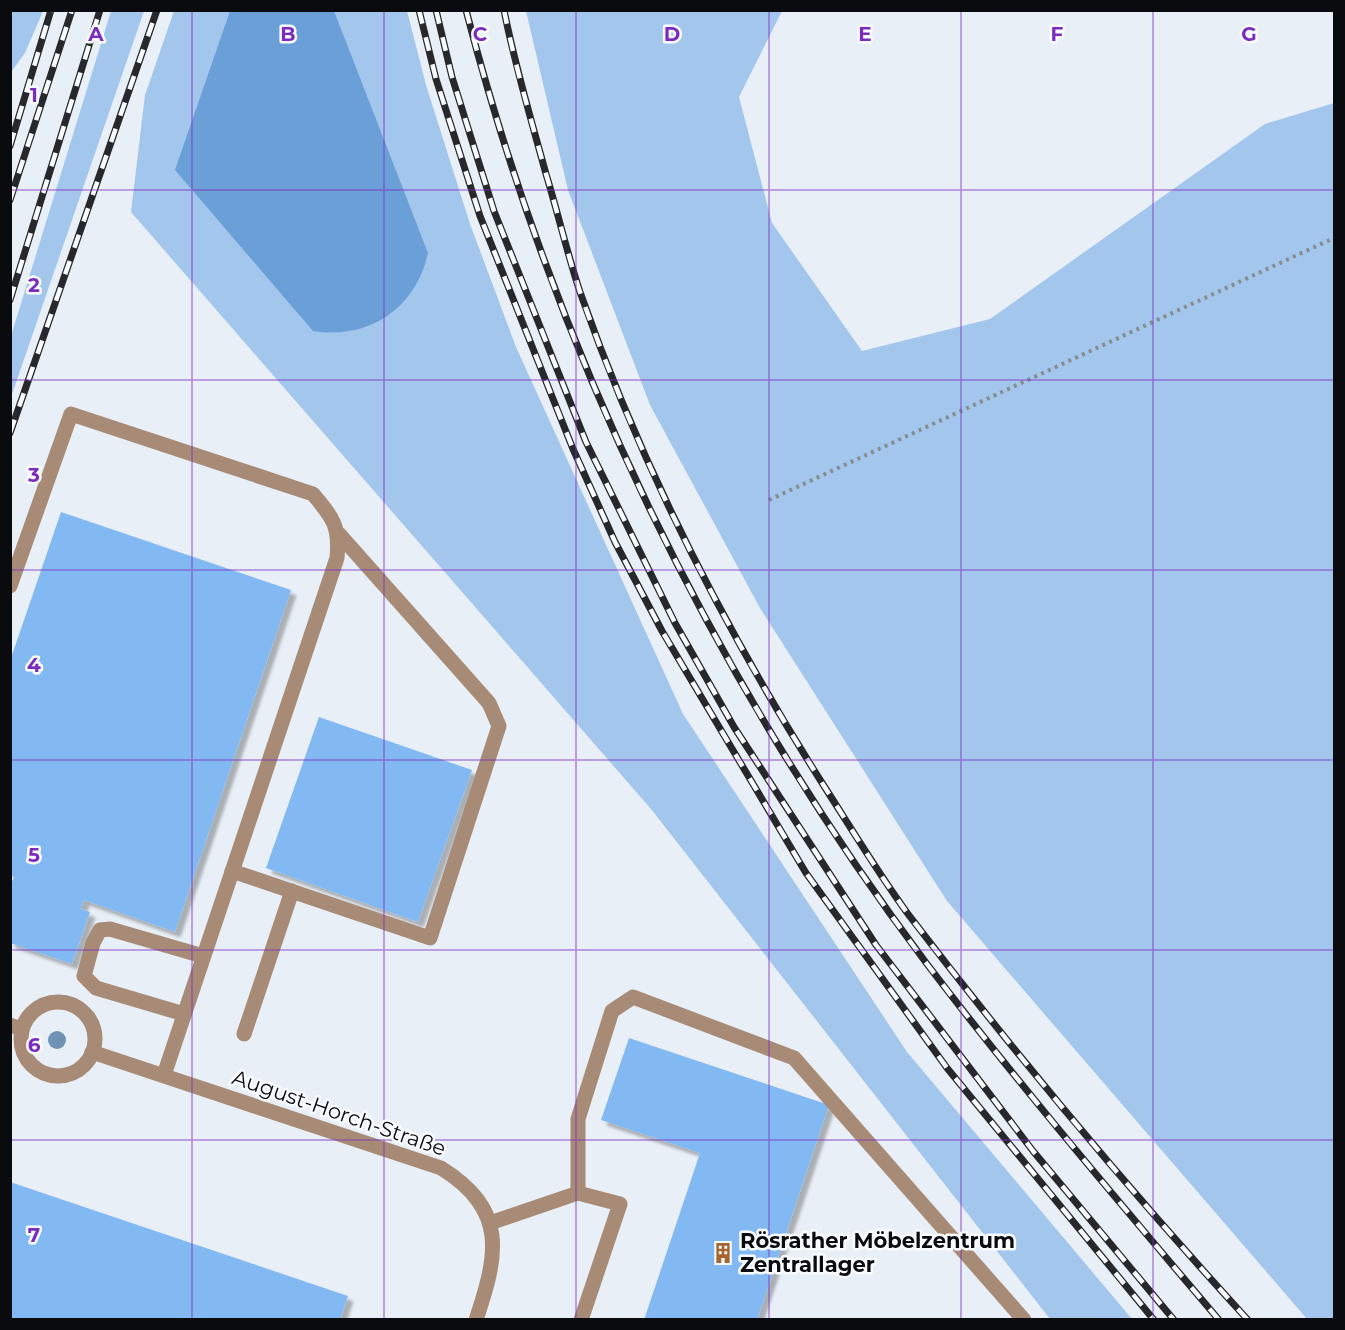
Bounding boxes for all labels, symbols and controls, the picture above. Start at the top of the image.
text: A [87,22,104,46]
text: B [280,22,296,46]
text: C [473,22,488,46]
text: D [664,22,680,46]
text: E [858,22,872,46]
text: F [1051,22,1064,46]
text: G [1241,22,1257,46]
text: 1 [30,83,38,107]
text: 2 [28,273,40,297]
text: 3 [27,463,40,487]
text: 4 [27,653,41,677]
text: 5 [28,843,40,867]
text: 6 [28,1033,41,1057]
street label: August-Horch-Straße [229,1064,449,1161]
text: 7 [28,1223,40,1247]
place label: Rösrather Möbelzentrum Zentrallager [740,1228,1015,1277]
building icon: Rösrather Möbelzentrum Zentrallager [711,1241,735,1265]

